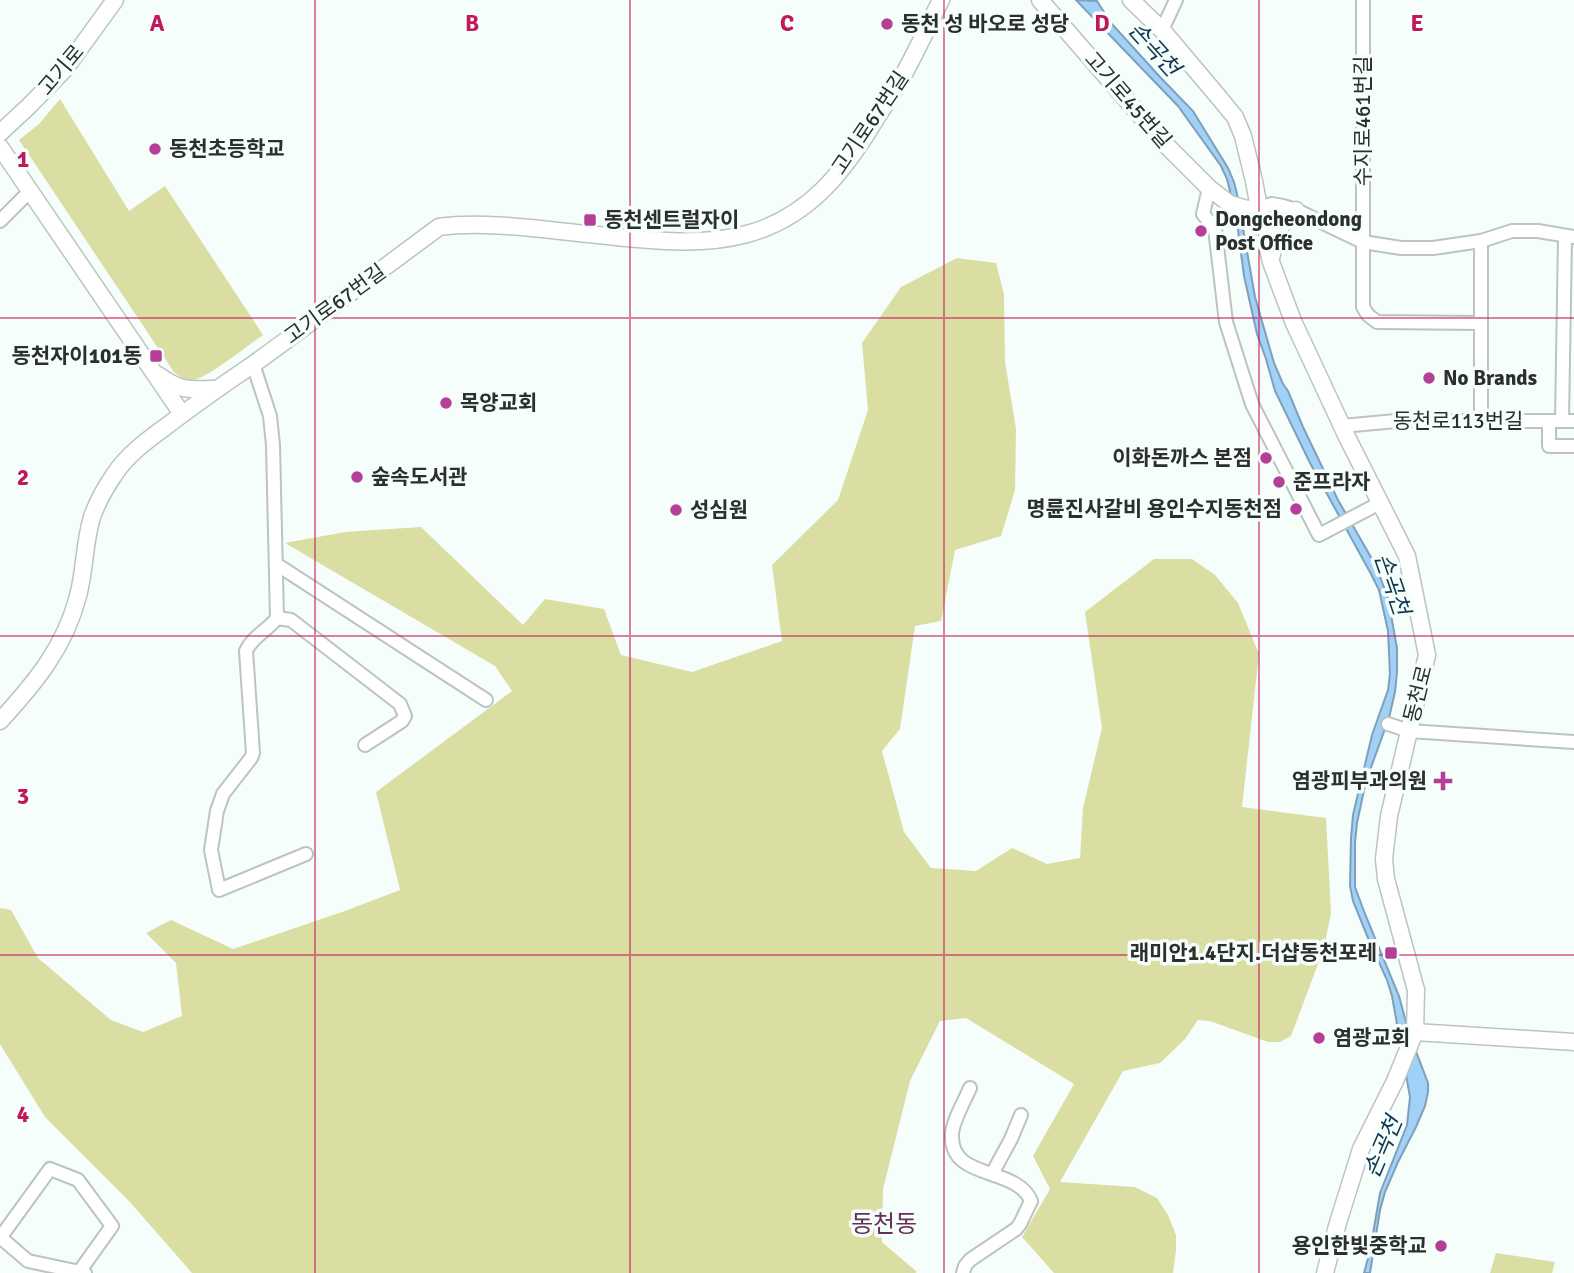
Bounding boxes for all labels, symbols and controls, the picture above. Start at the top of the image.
text: A [150,9,165,38]
text: B [465,9,479,38]
text: C [780,9,794,38]
text: D [1094,9,1110,38]
text: E [1410,9,1424,38]
place label: 동천 성 바오로 성당 [901,11,1069,37]
marker: 동천 성 바오로 성당 [879,16,895,32]
water label: 손곡천 [1122,16,1188,84]
street label: 고기로 [32,39,90,101]
street label: 고기로45번길 [1079,46,1177,154]
street label: 수지로461번길 [1350,56,1376,186]
street label: 고기로67번길 [826,66,914,180]
place label: 동천초등학교 [169,136,285,162]
marker: 동천초등학교 [147,141,163,157]
text: 1 [17,145,29,174]
place label: Dongcheondong Post Office [1215,206,1362,256]
place label: 동천센트럴자이 [604,207,739,233]
marker: 동천센트럴자이 [582,212,598,228]
marker: Dongcheondong Post Office [1193,223,1209,239]
street label: 고기로67번길 [279,258,391,350]
place label: 동천자이101동 [11,343,142,369]
marker: 동천자이101동 [148,348,164,364]
place label: No Brands [1443,365,1537,391]
marker: No Brands [1421,370,1437,386]
place label: 목양교회 [460,390,537,416]
marker: 목양교회 [438,395,454,411]
street label: 동천로113번길 [1393,408,1523,434]
place label: 이화돈까스 본점 [1112,445,1252,471]
marker: 이화돈까스 본점 [1258,450,1274,466]
text: 2 [17,463,29,492]
place label: 숲속도서관 [371,464,468,490]
marker: 숲속도서관 [349,469,365,485]
place label: 준프라자 [1293,469,1370,495]
marker: 준프라자 [1271,474,1287,490]
place label: 명륜진사갈비 용인수지동천점 [1026,496,1282,522]
place label: 성심원 [690,497,748,523]
marker: 명륜진사갈비 용인수지동천점 [1288,501,1304,517]
marker: 성심원 [668,502,684,518]
water label: 손곡천 [1368,549,1417,621]
street label: 동천로 [1398,663,1438,725]
place label: 염광피부과의원 [1292,768,1427,794]
marker: 염광피부과의원 [1433,771,1453,791]
text: 3 [17,782,29,811]
place label: 래미안1.4단지.더샵동천포레 [1130,940,1377,966]
marker: 래미안1.4단지.더샵동천포레 [1383,945,1399,961]
place label: 염광교회 [1333,1025,1410,1051]
marker: 염광교회 [1311,1030,1327,1046]
text: 4 [17,1100,29,1129]
water label: 손곡천 [1357,1110,1410,1182]
district label: 동천동 [851,1209,917,1239]
place label: 용인한빛중학교 [1292,1233,1427,1259]
marker: 용인한빛중학교 [1433,1238,1449,1254]

